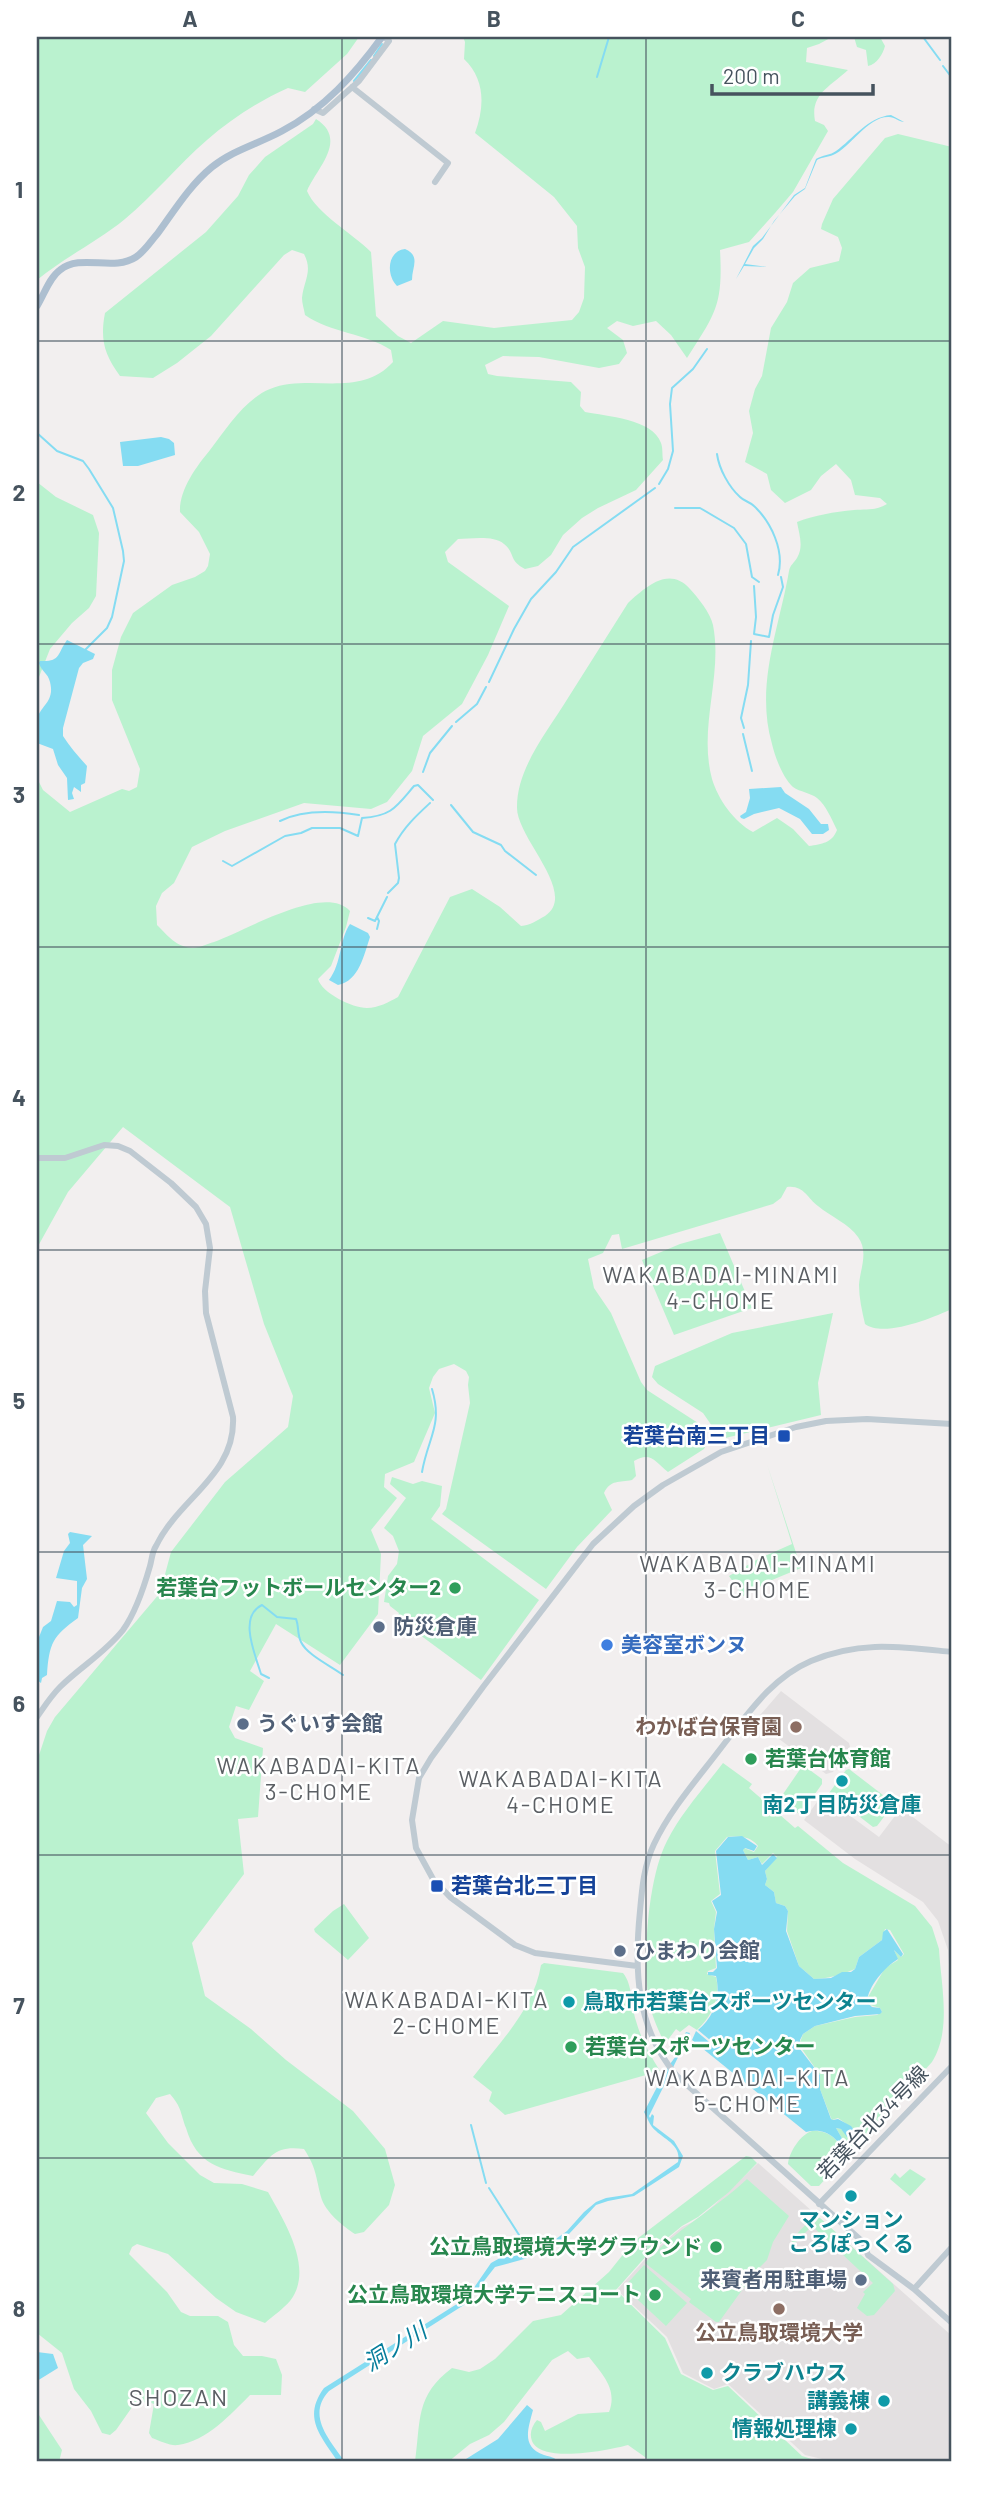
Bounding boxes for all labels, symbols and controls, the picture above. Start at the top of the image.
text: A [182,4,198,32]
text: B [487,4,501,32]
text: C [791,4,805,32]
scale bar [712,52,874,96]
text: 200 m [723,63,780,88]
text: 1 [15,175,23,203]
text: 2 [13,478,25,506]
text: 3 [13,780,25,808]
text: 4 [12,1083,26,1111]
district label: WAKABADAI-MINAMI 4-CHOME [602,1260,840,1314]
text: 5 [13,1386,25,1414]
place label: 若葉台南三丁目 [623,1422,770,1447]
marker: 若葉台南三丁目 [776,1428,792,1444]
district label: WAKABADAI-MINAMI 3-CHOME [639,1549,877,1603]
place label: 若葉台フットボールセンター2 [156,1574,441,1599]
marker: 若葉台フットボールセンター2 [447,1580,463,1596]
place label: 防災倉庫 [393,1613,477,1638]
marker: 防災倉庫 [371,1619,387,1635]
place label: 美容室ボンヌ [621,1631,747,1656]
marker: 美容室ボンヌ [599,1637,615,1653]
text: 6 [13,1689,25,1717]
place label: うぐいす会館 [257,1710,383,1735]
place label: わかば台保育園 [635,1713,782,1738]
marker: うぐいす会館 [235,1716,251,1732]
marker: わかば台保育園 [788,1719,804,1735]
place label: 若葉台体育館 [765,1745,891,1770]
district label: WAKABADAI-KITA 3-CHOME [217,1751,421,1805]
marker: 若葉台体育館 [743,1751,759,1767]
district label: WAKABADAI-KITA 4-CHOME [459,1764,663,1818]
marker: 南2丁目防災倉庫 [834,1773,850,1789]
place label: 南2丁目防災倉庫 [763,1791,921,1816]
place label: 若葉台北三丁目 [451,1872,598,1897]
marker: 若葉台北三丁目 [429,1878,445,1894]
place label: ひまわり会館 [634,1937,760,1962]
marker: ひまわり会館 [612,1943,628,1959]
district label: WAKABADAI-KITA 2-CHOME [345,1985,549,2039]
place label: 鳥取市若葉台スポーツセンター [583,1988,877,2013]
text: 7 [13,1991,25,2019]
marker: 鳥取市若葉台スポーツセンター [561,1994,577,2010]
place label: 若葉台スポーツセンター [585,2033,816,2058]
marker: 若葉台スポーツセンター [563,2039,579,2055]
street label: 若葉台北34号線 [811,2060,932,2184]
district label: WAKABADAI-KITA 5-CHOME [646,2063,850,2117]
marker: マンション ころぽっくる [843,2188,859,2204]
place label: マンション ころぽっくる [788,2206,914,2255]
place label: 公立鳥取環境大学グラウンド [429,2233,702,2258]
marker: 公立鳥取環境大学グラウンド [708,2239,724,2255]
place label: 来賓者用駐車場 [700,2266,847,2291]
marker: 来賓者用駐車場 [853,2272,869,2288]
place label: 公立鳥取環境大学テニスコート [347,2281,641,2306]
marker: 公立鳥取環境大学テニスコート [647,2287,663,2303]
text: 8 [13,2294,25,2322]
marker: 公立鳥取環境大学 [771,2301,787,2317]
water label: 洞ノ川 [358,2314,434,2376]
place label: 公立鳥取環境大学 [695,2319,863,2344]
place label: クラブハウス [721,2359,847,2384]
marker: クラブハウス [699,2365,715,2381]
district label: SHOZAN [129,2382,229,2411]
place label: 講義棟 [807,2387,870,2412]
marker: 講義棟 [876,2393,892,2409]
place label: 情報処理棟 [732,2415,837,2440]
marker: 情報処理棟 [843,2421,859,2437]

